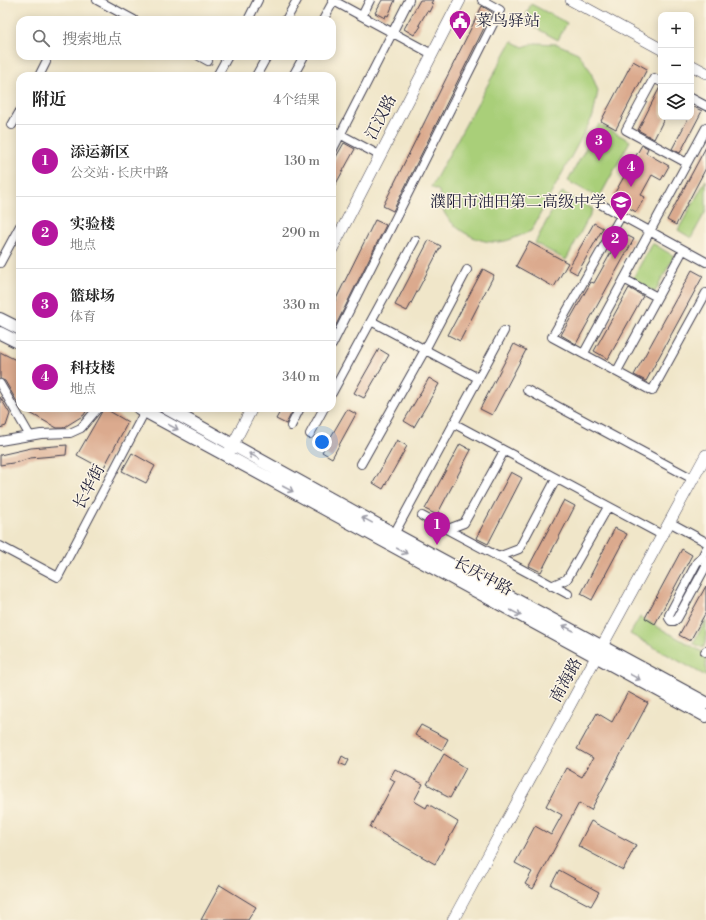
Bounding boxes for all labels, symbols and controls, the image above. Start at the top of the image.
public building icon: 菜鸟驿站 [447,8,473,41]
place label: 菜鸟驿站 [476,11,540,31]
map controls [658,12,694,120]
button: + [658,12,694,48]
search box [16,16,336,60]
icon: search [30,27,52,49]
text: 搜索地点 [62,30,122,49]
button: − [658,48,694,84]
button: layers [658,84,694,120]
text: 附近 [32,89,66,111]
street label: 江汉路 [361,91,401,143]
text: 4个结果 [273,92,320,108]
pin: 3 [586,128,612,161]
text: 添运新区 [70,143,130,162]
text: 1 [42,153,48,169]
text: 130 m [285,153,320,169]
pin: 4 [618,154,644,187]
text: 公交站 · 长庆中路 [70,165,169,181]
school or university icon: 濮阳市油田第二高级中学 [608,189,634,222]
place label: 濮阳市油田第二高级中学 [430,192,606,212]
text: 实验楼 [70,215,115,234]
text: 2 [41,225,49,241]
text: 290 m [282,225,320,241]
pin: 2 [602,226,628,259]
text: 地点 [70,237,96,253]
text: 篮球场 [70,287,115,306]
text: 3 [41,297,49,313]
text: 330 m [283,297,320,313]
text: 体育 [70,309,96,325]
text: 科技楼 [70,359,115,378]
text: 4 [41,369,49,385]
text: 340 m [282,369,320,385]
text: 地点 [70,381,96,397]
one-way arrow [167,423,179,431]
your location [312,432,332,452]
one-way arrow [248,452,260,460]
street label: 长华街 [69,461,109,513]
one-way arrow [281,485,293,493]
pin: 1 [424,512,450,545]
one-way arrow [361,515,373,523]
one-way arrow [396,547,408,555]
street label: 长庆中路 [450,552,516,600]
one-way arrow [510,609,522,617]
one-way arrow [562,623,574,631]
street label: 南海路 [546,654,586,706]
one-way arrow [629,674,641,682]

